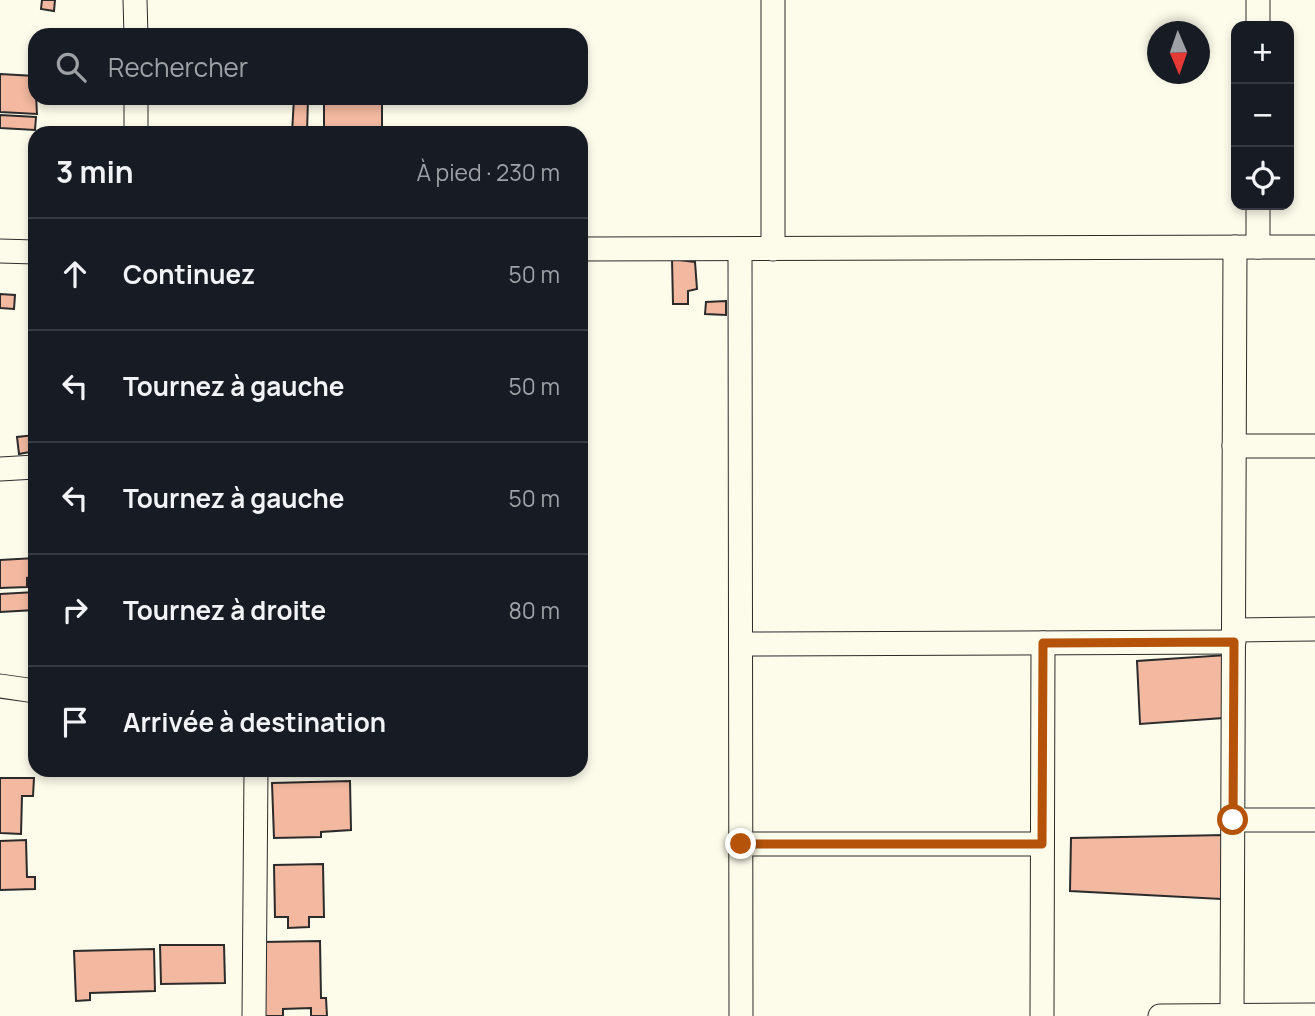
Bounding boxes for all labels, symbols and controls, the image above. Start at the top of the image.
north arrow [1147,21,1210,84]
map controls [1231,21,1294,210]
button: + [1231,21,1294,84]
search box [28,28,588,105]
icon: search [52,48,90,86]
text: Rechercher [108,49,248,85]
button: − [1231,84,1294,147]
button: locate [1231,147,1294,210]
text: 3 min [56,151,134,192]
text: À pied · 230 m [416,156,560,188]
icon: ahead [56,255,94,293]
text: Continuez [123,256,255,292]
text: 50 m [509,258,560,290]
icon: left [56,367,94,405]
text: Tournez à gauche [123,368,344,404]
text: 50 m [509,370,560,402]
icon: left [56,479,94,517]
text: Tournez à gauche [123,480,344,516]
text: 50 m [509,482,560,514]
icon: right [56,591,94,629]
text: Tournez à droite [123,592,326,628]
text: 80 m [509,594,560,626]
icon: arrive [56,703,94,741]
text: Arrivée à destination [123,704,386,740]
route start [1217,804,1248,835]
route end [725,828,756,859]

